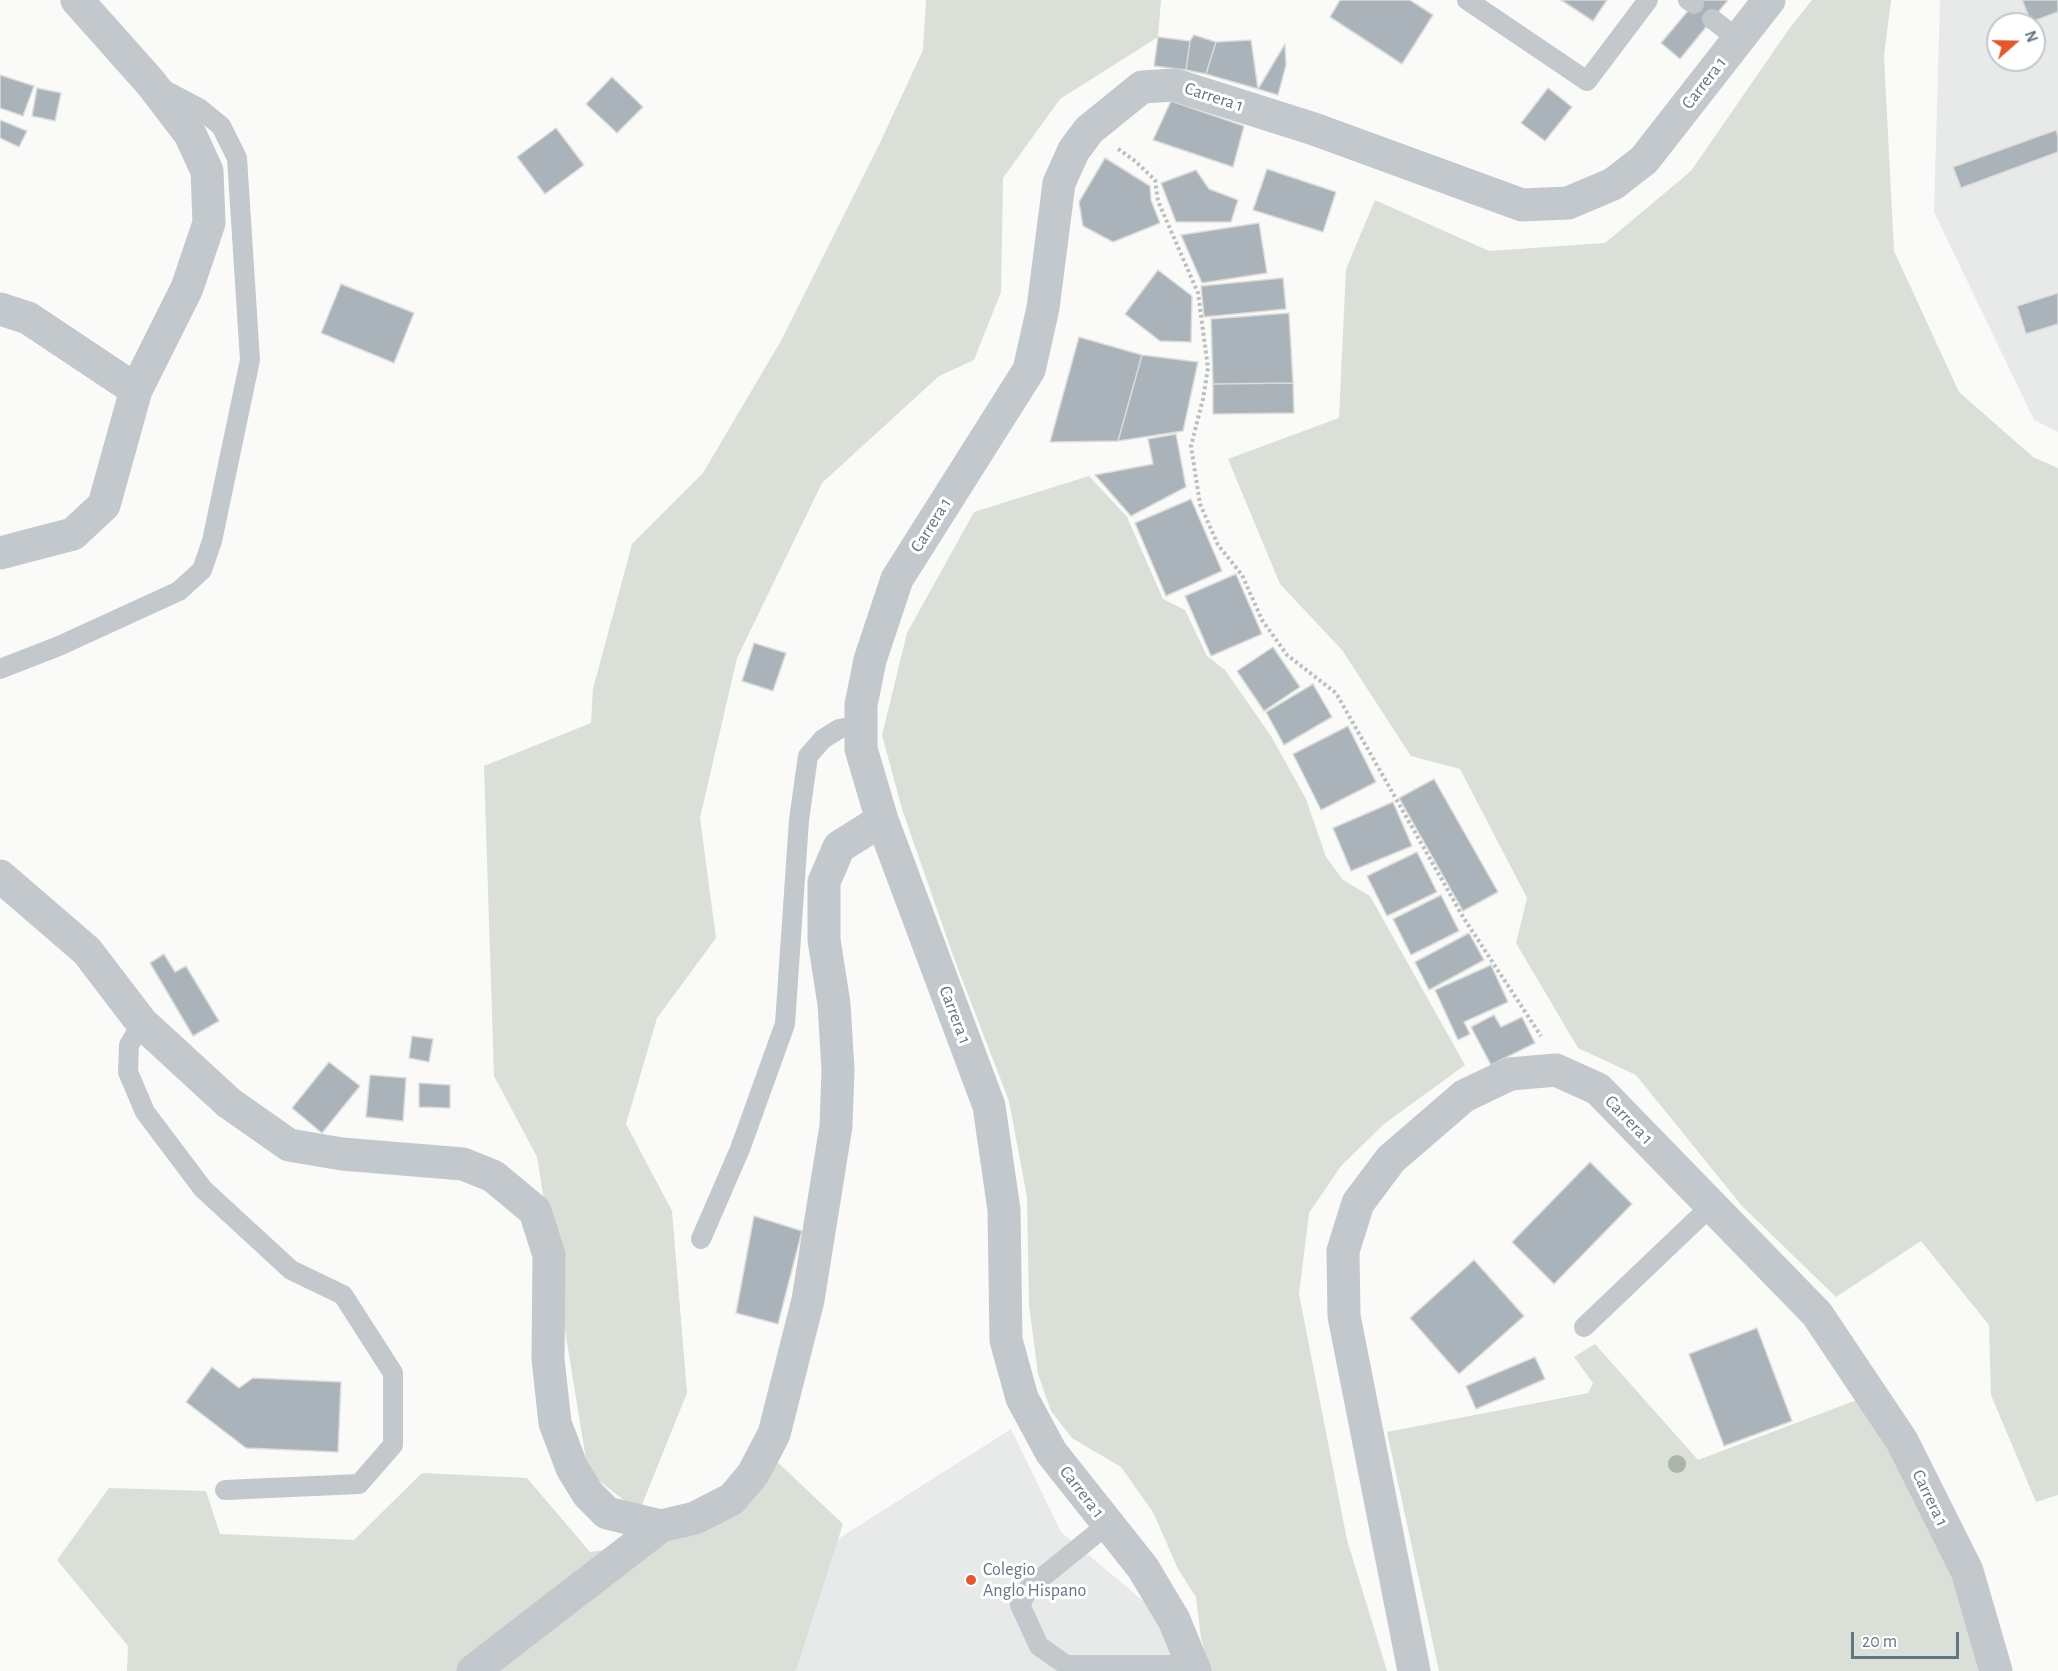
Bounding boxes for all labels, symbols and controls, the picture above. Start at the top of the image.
north arrow [1986,12,2046,72]
text: N [2022,29,2040,44]
street label: Carrera 1 [1677,53,1731,113]
street label: Carrera 1 [1182,77,1246,117]
street label: Carrera 1 [906,494,956,556]
street label: Carrera 1 [934,983,976,1047]
street label: Carrera 1 [1600,1091,1658,1149]
street label: Carrera 1 [1055,1462,1109,1522]
street label: Carrera 1 [1907,1466,1953,1530]
place label: Colegio Anglo Hispano [983,1559,1086,1602]
marker: Colegio Anglo Hispano [964,1573,978,1587]
scale bar [1854,1620,1962,1658]
text: 20 m [1862,1633,1897,1651]

